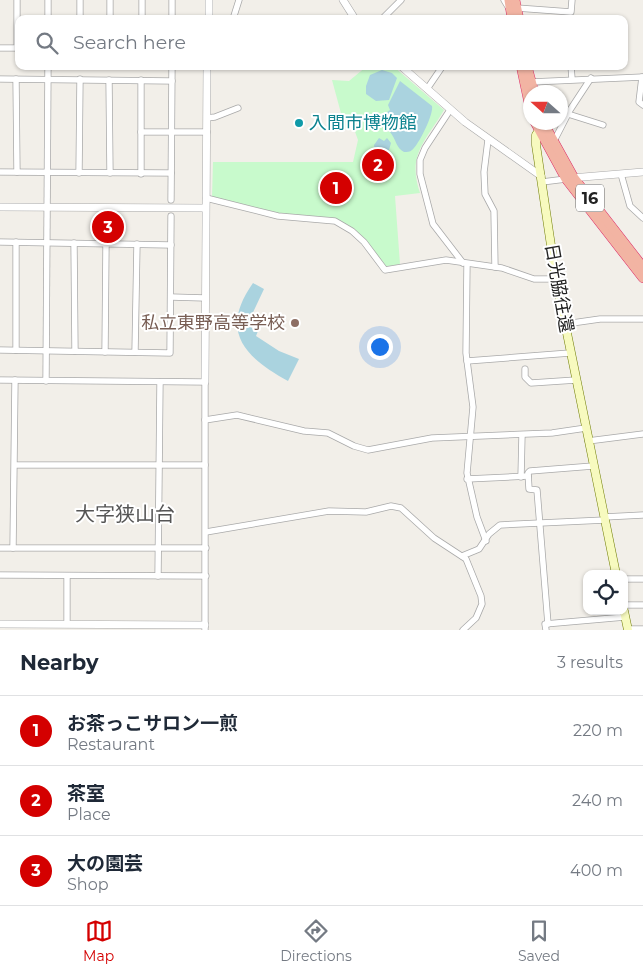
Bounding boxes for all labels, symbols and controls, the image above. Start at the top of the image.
search box [15,15,628,70]
icon: search [33,29,61,57]
text: Search here [73,31,186,54]
north arrow [523,85,568,130]
place label: 入間市博物館 [309,112,417,134]
marker: 入間市博物館 [293,117,305,129]
pin: 2 [362,146,394,184]
pin: 1 [320,169,352,207]
road number: 16 [576,184,604,212]
pin: 3 [92,208,124,246]
street label: 日光脇往還 [540,242,578,334]
place label: 私立東野高等学校 [141,312,285,334]
marker: 私立東野高等学校 [289,317,301,329]
your location [367,334,393,360]
district label: 大字狭山台 [75,502,175,526]
map controls [583,570,628,615]
button: locate [583,570,628,615]
text: Nearby [20,650,99,675]
text: 3 results [557,653,623,672]
text: お茶っこサロン一煎 [67,712,238,735]
text: 1 [33,721,39,740]
text: 220 m [573,721,623,740]
text: Restaurant [67,735,155,754]
text: 茶室 [67,782,105,805]
text: 2 [31,791,41,810]
text: 240 m [572,791,623,810]
text: Place [67,805,111,824]
text: 大の園芸 [67,852,143,875]
text: 3 [31,861,41,880]
text: 400 m [570,861,623,880]
text: Shop [67,875,109,894]
tab: Map [83,917,114,965]
tab: Directions [280,917,352,965]
tab: Saved [518,917,560,965]

